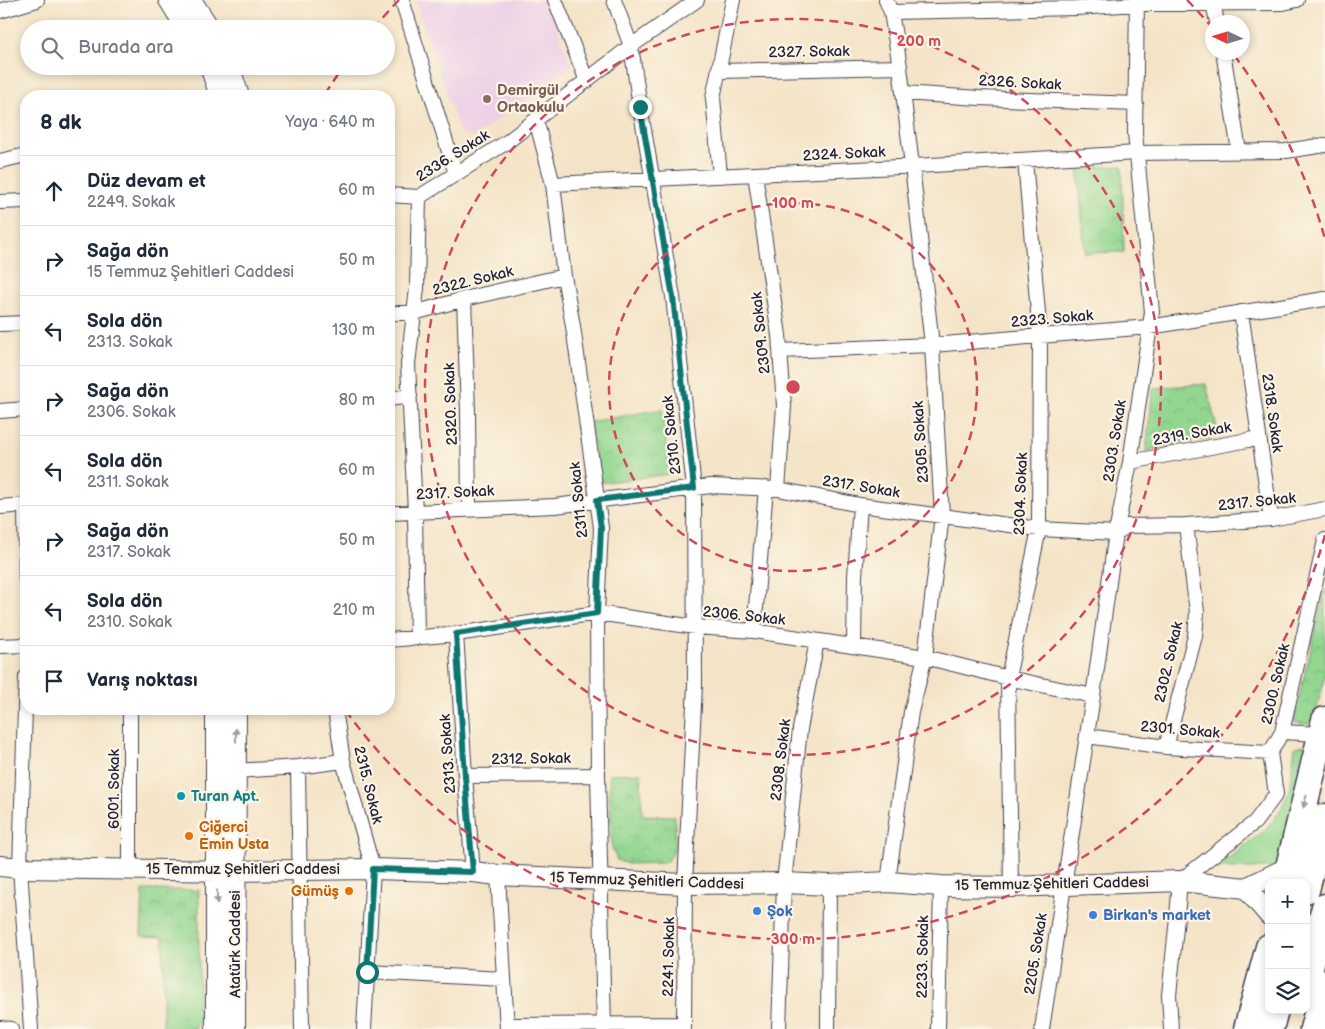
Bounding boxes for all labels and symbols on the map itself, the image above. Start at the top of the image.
north arrow [1205,15,1250,60]
text: 200 m [897,32,941,51]
street label: 2327. Sokak [768,42,850,62]
street label: 2326. Sokak [978,71,1063,95]
place label: Demirgül Ortaokulu [497,81,564,117]
marker: Demirgül Ortaokulu [481,93,493,105]
route end [629,96,652,119]
street label: 2336. Sokak [413,126,494,186]
street label: 2324. Sokak [802,142,886,166]
text: 100 m [772,194,814,213]
street label: 2322. Sokak [431,262,516,300]
street label: 2309. Sokak [747,290,775,375]
street label: 2323. Sokak [1010,306,1095,332]
street label: 2320. Sokak [440,362,462,446]
street label: 2318. Sokak [1257,372,1287,454]
centre of rings [784,378,802,396]
street label: 2310. Sokak [658,394,686,476]
street label: 2303. Sokak [1099,398,1131,483]
street label: 2305. Sokak [909,400,933,484]
street label: 2319. Sokak [1151,418,1233,450]
street label: 2304. Sokak [1010,452,1032,536]
street label: 2311. Sokak [565,460,592,539]
street label: 2317. Sokak [821,472,902,503]
street label: 2317. Sokak [415,481,495,505]
street label: 2317. Sokak [1217,488,1297,516]
street label: 2306. Sokak [702,602,787,630]
street label: 2302. Sokak [1150,619,1188,704]
street label: 2300. Sokak [1257,641,1295,726]
street label: 2313. Sokak [436,713,460,795]
street label: 2308. Sokak [767,717,796,802]
street label: 2301. Sokak [1140,717,1221,743]
one-way arrow [232,727,240,743]
street label: 2315. Sokak [349,744,387,826]
street label: 6001. Sokak [105,748,124,829]
street label: 2312. Sokak [491,749,572,769]
place label: Turan Apt. [191,787,259,806]
marker: Turan Apt. [175,790,187,802]
one-way arrow [1301,794,1309,809]
place label: Ciğerci Emin Usta [199,818,269,854]
marker: Ciğerci Emin Usta [183,830,195,842]
street label: 15 Temmuz Şehitleri Caddesi [146,860,340,879]
street label: 15 Temmuz Şehitleri Caddesi [550,868,744,894]
street label: 15 Temmuz Şehitleri Caddesi [955,873,1149,895]
place label: Gümüş [291,882,339,901]
marker: Gümüş [343,885,355,897]
one-way arrow [213,890,221,906]
street label: Atatürk Caddesi [226,890,245,998]
place label: Şok [767,902,793,921]
marker: Şok [751,905,763,917]
place label: Birkan's market [1103,906,1211,925]
marker: Birkan's market [1087,909,1099,921]
street label: 2205. Sokak [1020,911,1052,996]
street label: 2233. Sokak [913,915,933,999]
street label: 2241. Sokak [659,916,679,997]
text: 300 m [771,930,815,949]
route start [356,961,379,984]

